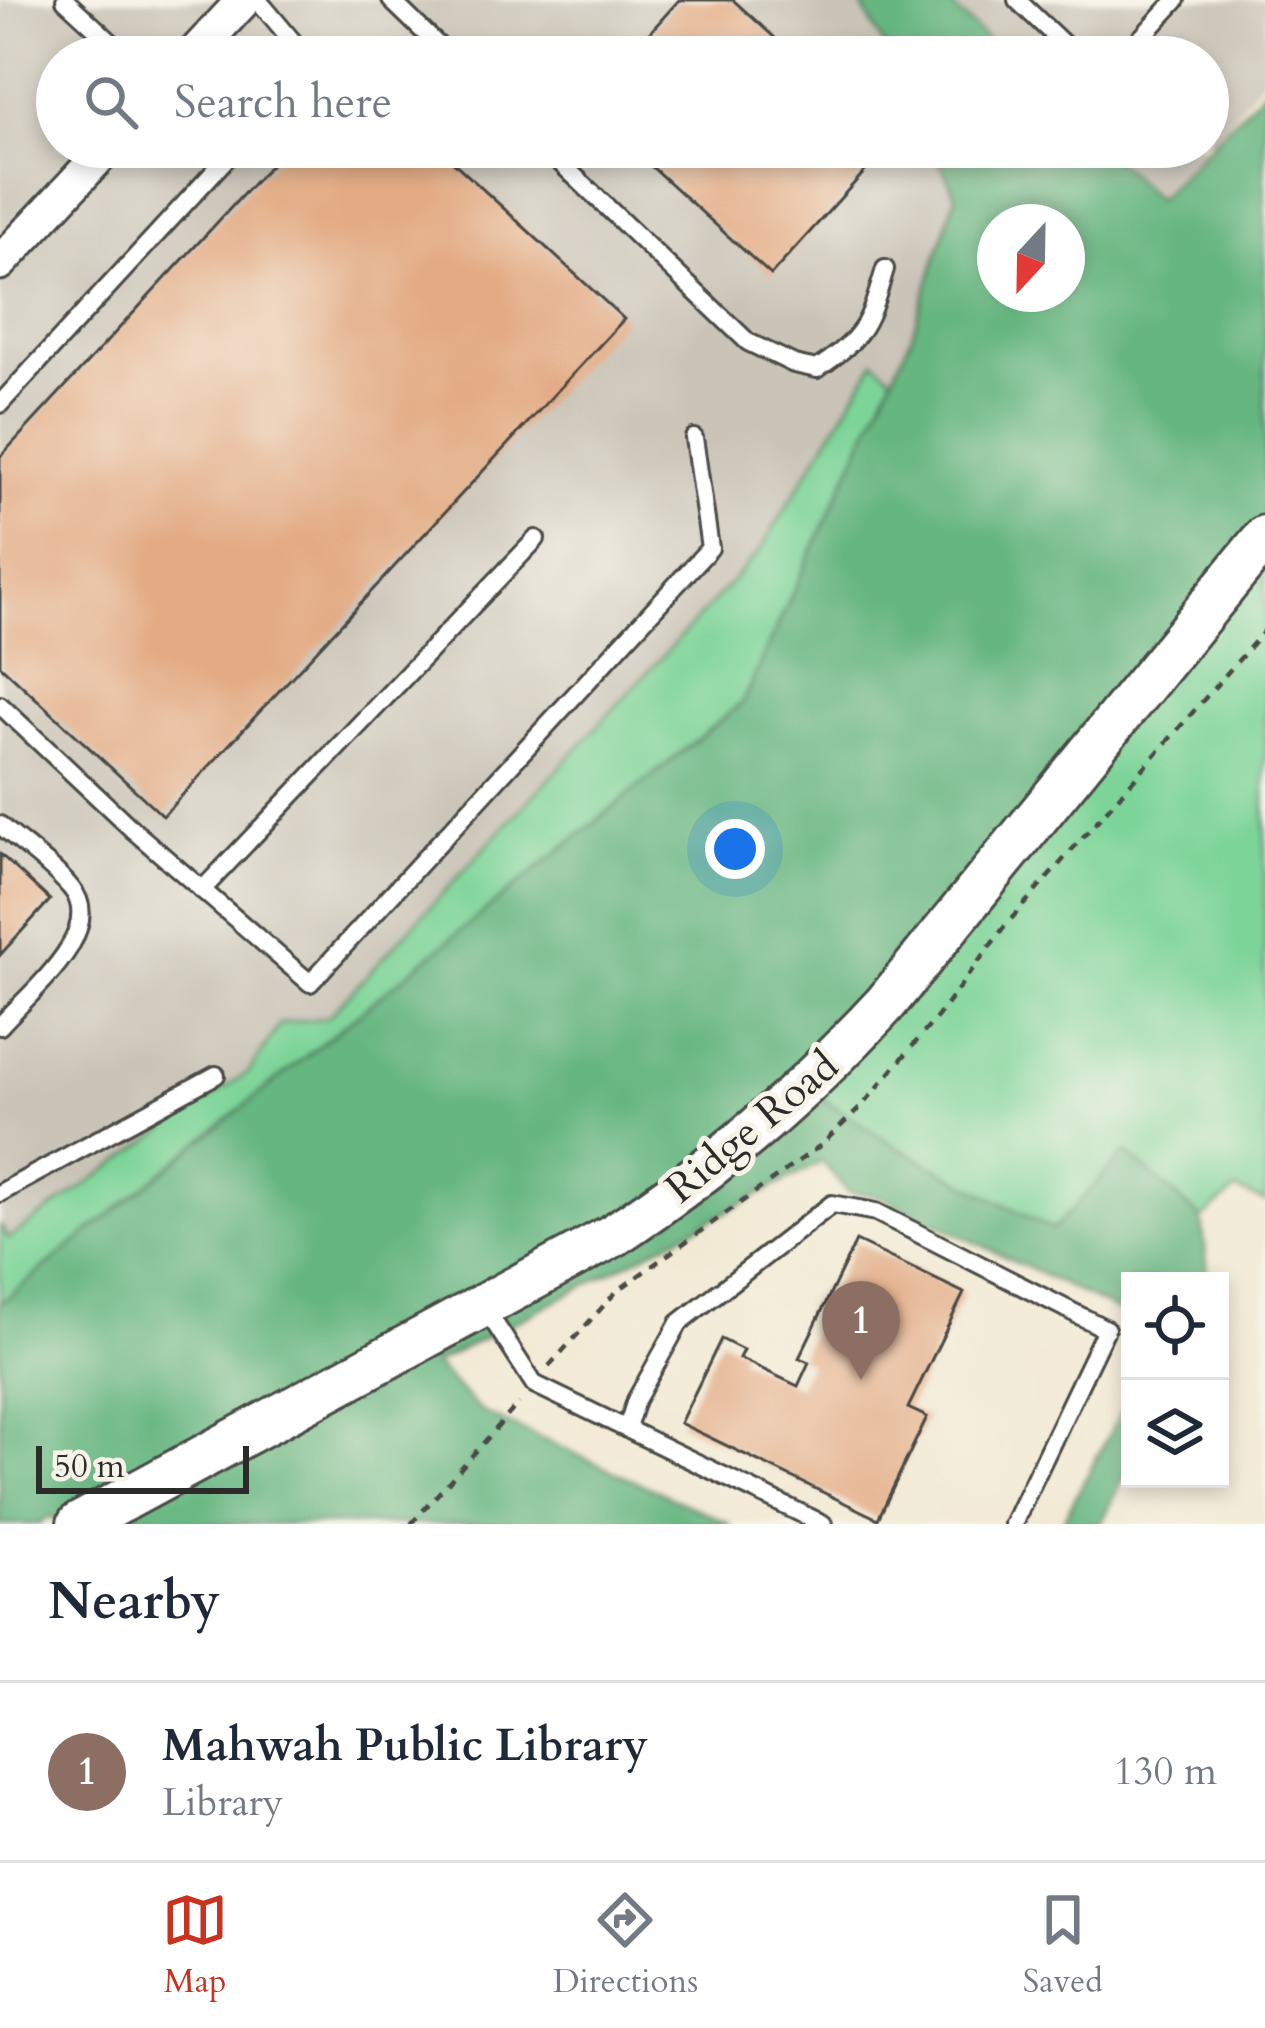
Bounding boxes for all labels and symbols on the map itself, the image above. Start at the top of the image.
north arrow [977,204,1085,312]
your location [705,819,765,879]
street label: Ridge Road [653,1038,851,1216]
pin: 1 [822,1281,900,1380]
scale bar [36,1440,249,1493]

